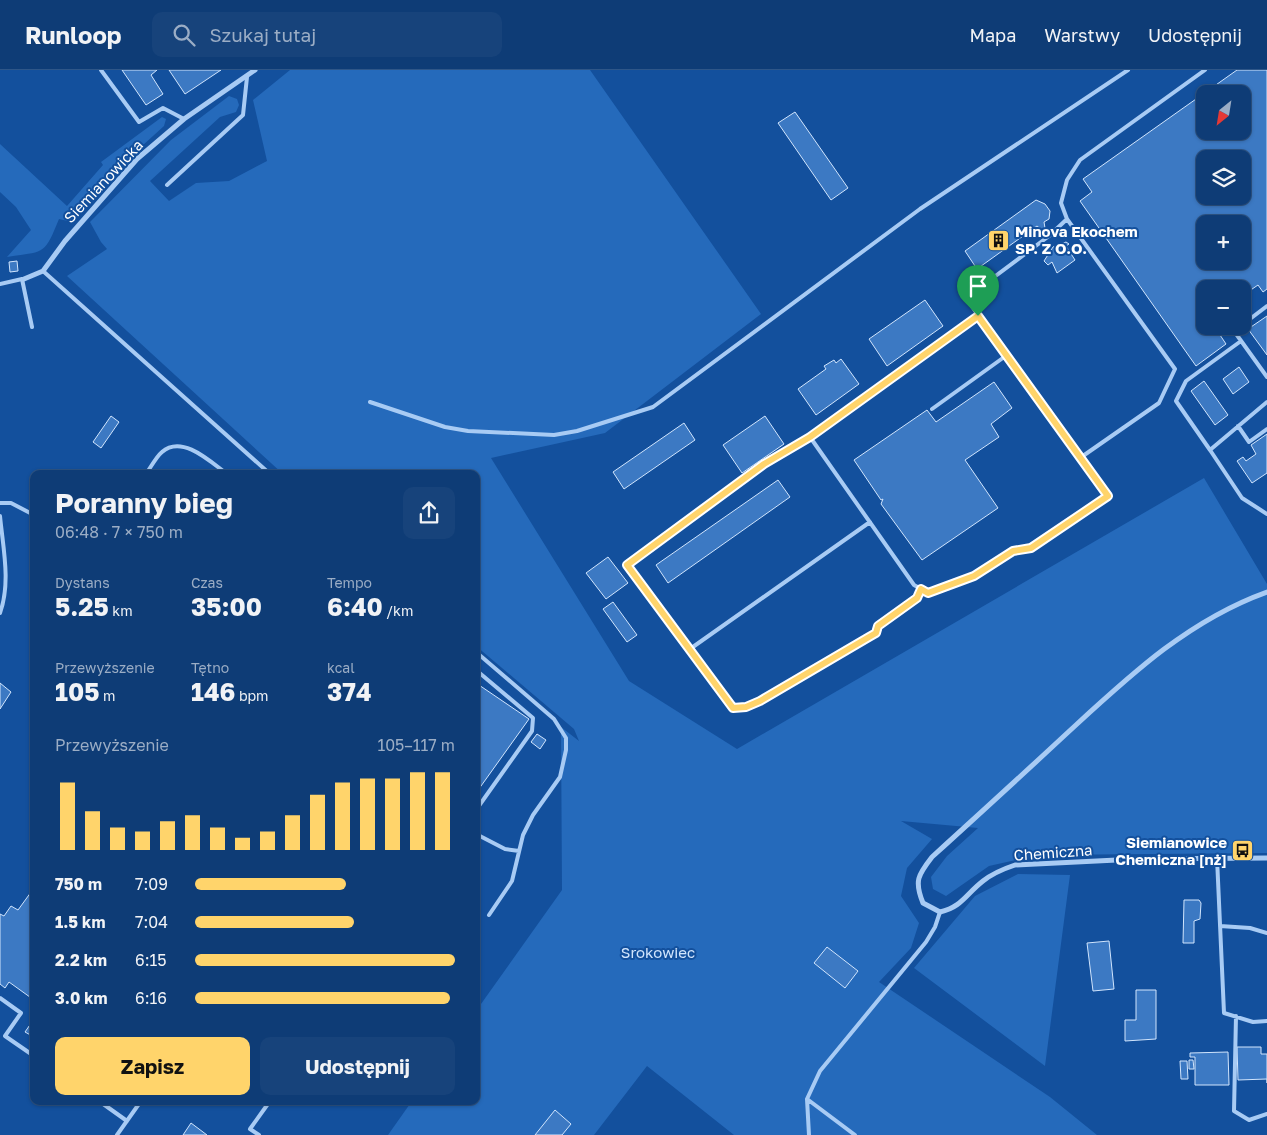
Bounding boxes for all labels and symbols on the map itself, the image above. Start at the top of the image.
north arrow [1196,85,1251,140]
street label: Siemianowicka [60,136,146,226]
place label: Minova Ekochem SP. Z O.O. [1015,222,1138,257]
building icon: Minova Ekochem SP. Z O.O. [987,228,1011,252]
pin [957,265,999,316]
place label: Siemianowice Chemiczna [nż] [1115,833,1227,868]
bus stop icon: Siemianowice Chemiczna [nż] [1231,839,1255,863]
street label: Chemiczna [1013,840,1093,864]
park label: Srokowiec [621,943,695,961]

